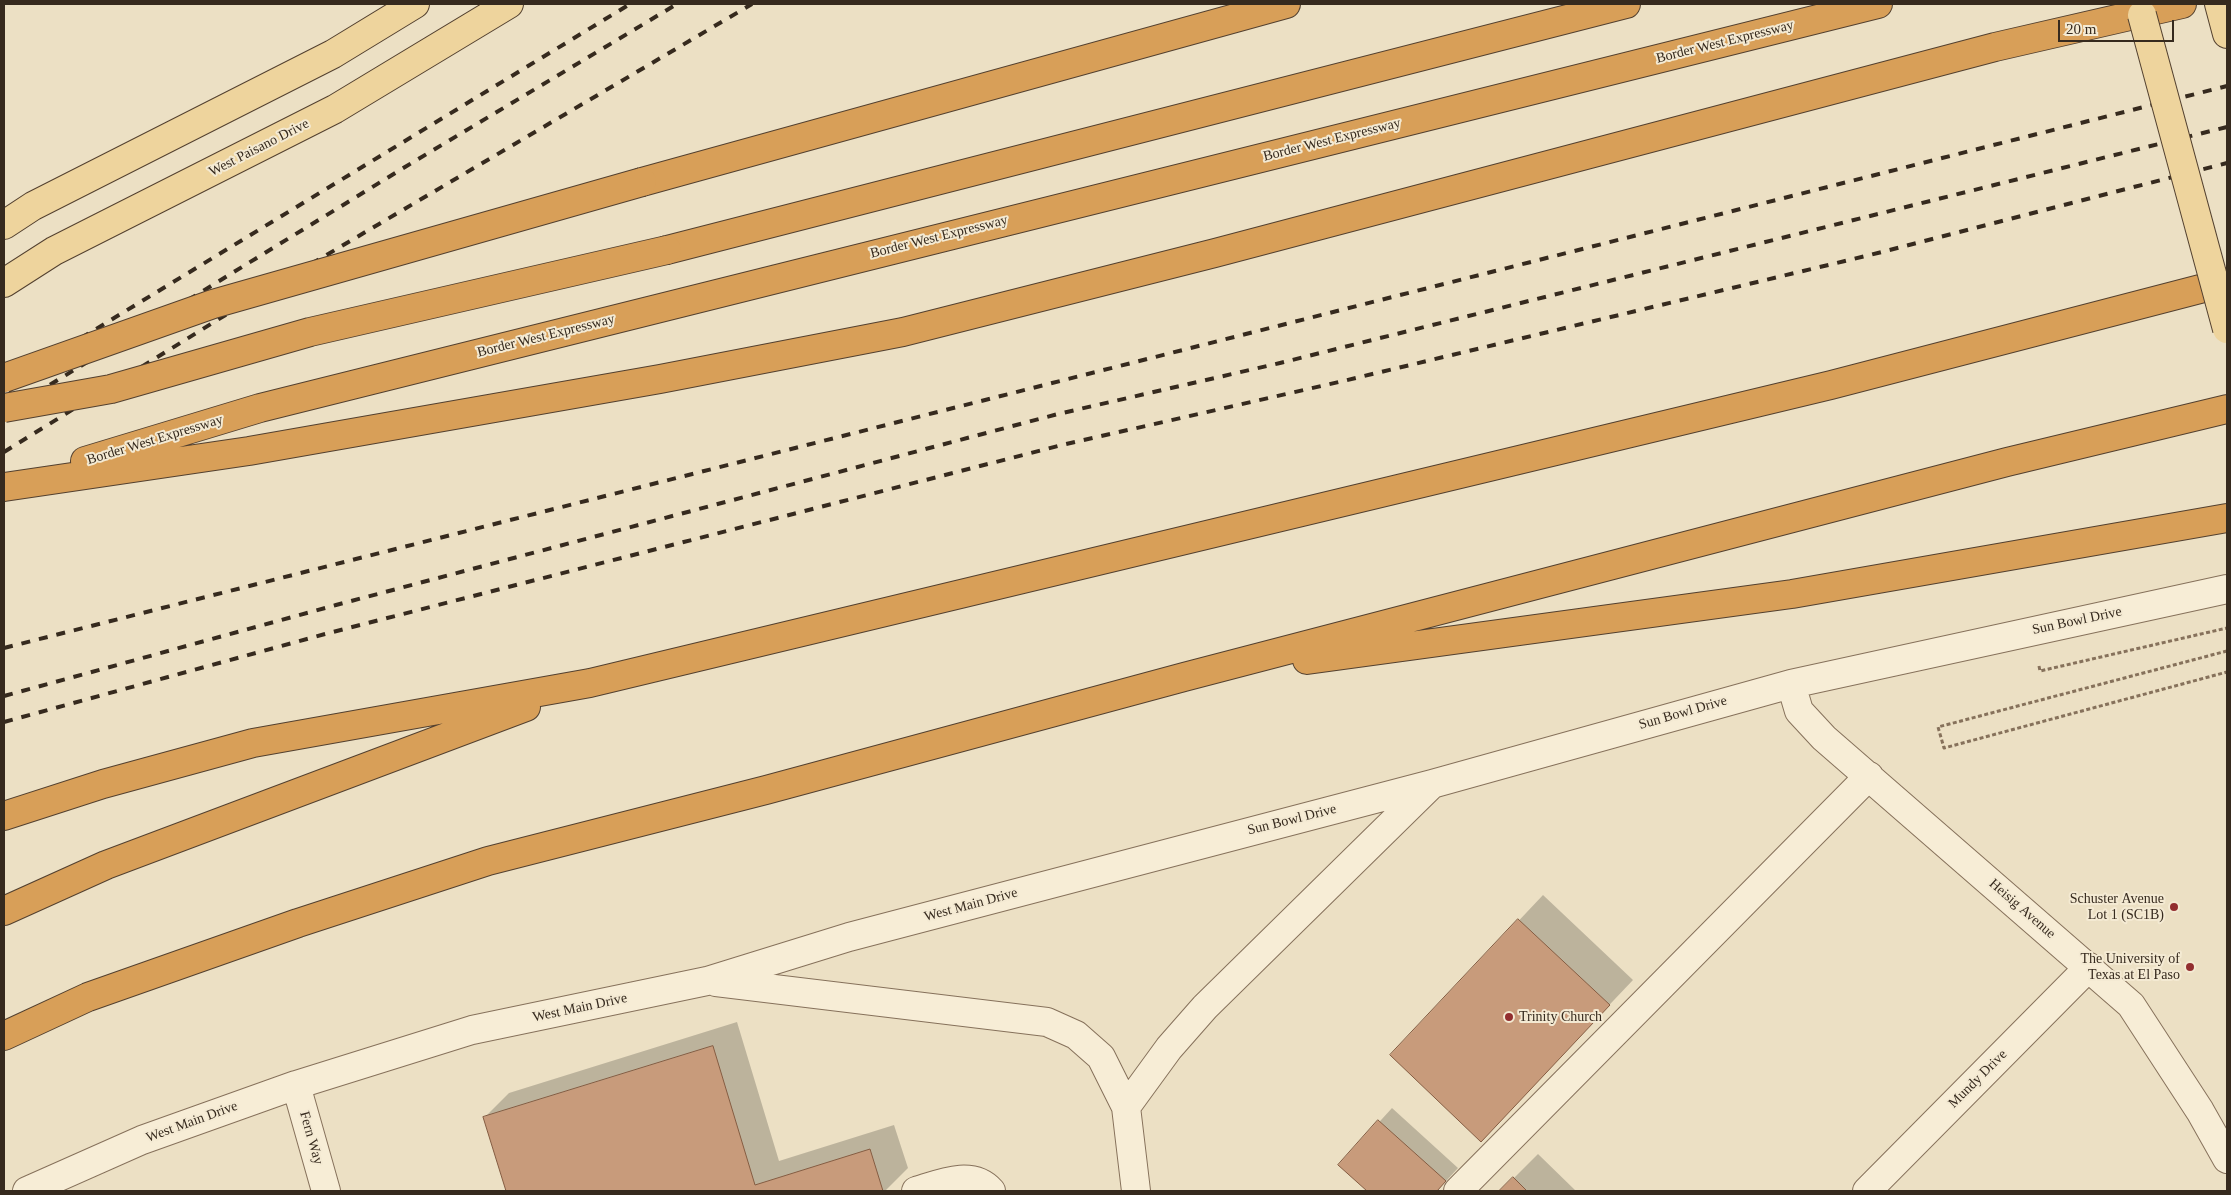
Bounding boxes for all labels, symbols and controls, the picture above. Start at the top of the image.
scale bar [2061,10,2177,42]
street label: Border West Expressway [1654,17,1796,67]
text: 20 m [2066,21,2096,37]
street label: Border West Expressway [1261,115,1403,165]
street label: West Paisano Drive [206,116,312,180]
street label: Border West Expressway [868,212,1010,262]
street label: Border West Expressway [475,311,617,361]
street label: Border West Expressway [85,411,225,469]
street label: Sun Bowl Drive [2031,603,2123,639]
street label: Sun Bowl Drive [1637,692,1729,734]
street label: Sun Bowl Drive [1246,801,1338,839]
street label: Heisig Avenue [1985,876,2059,942]
street label: West Main Drive [922,884,1020,926]
place label: Schuster Avenue Lot 1 (SC1B) [2070,891,2164,924]
marker: Schuster Avenue Lot 1 (SC1B) [2168,901,2180,913]
place label: The University of Texas at El Paso [2080,951,2180,984]
marker: The University of Texas at El Paso [2184,961,2196,973]
street label: West Main Drive [531,990,629,1026]
place label: Trinity Church [1519,1009,1602,1025]
marker: Trinity Church [1503,1011,1515,1023]
street label: Mundy Drive [1945,1046,2011,1112]
street label: West Main Drive [144,1098,240,1146]
street label: Fern Way [295,1110,327,1166]

